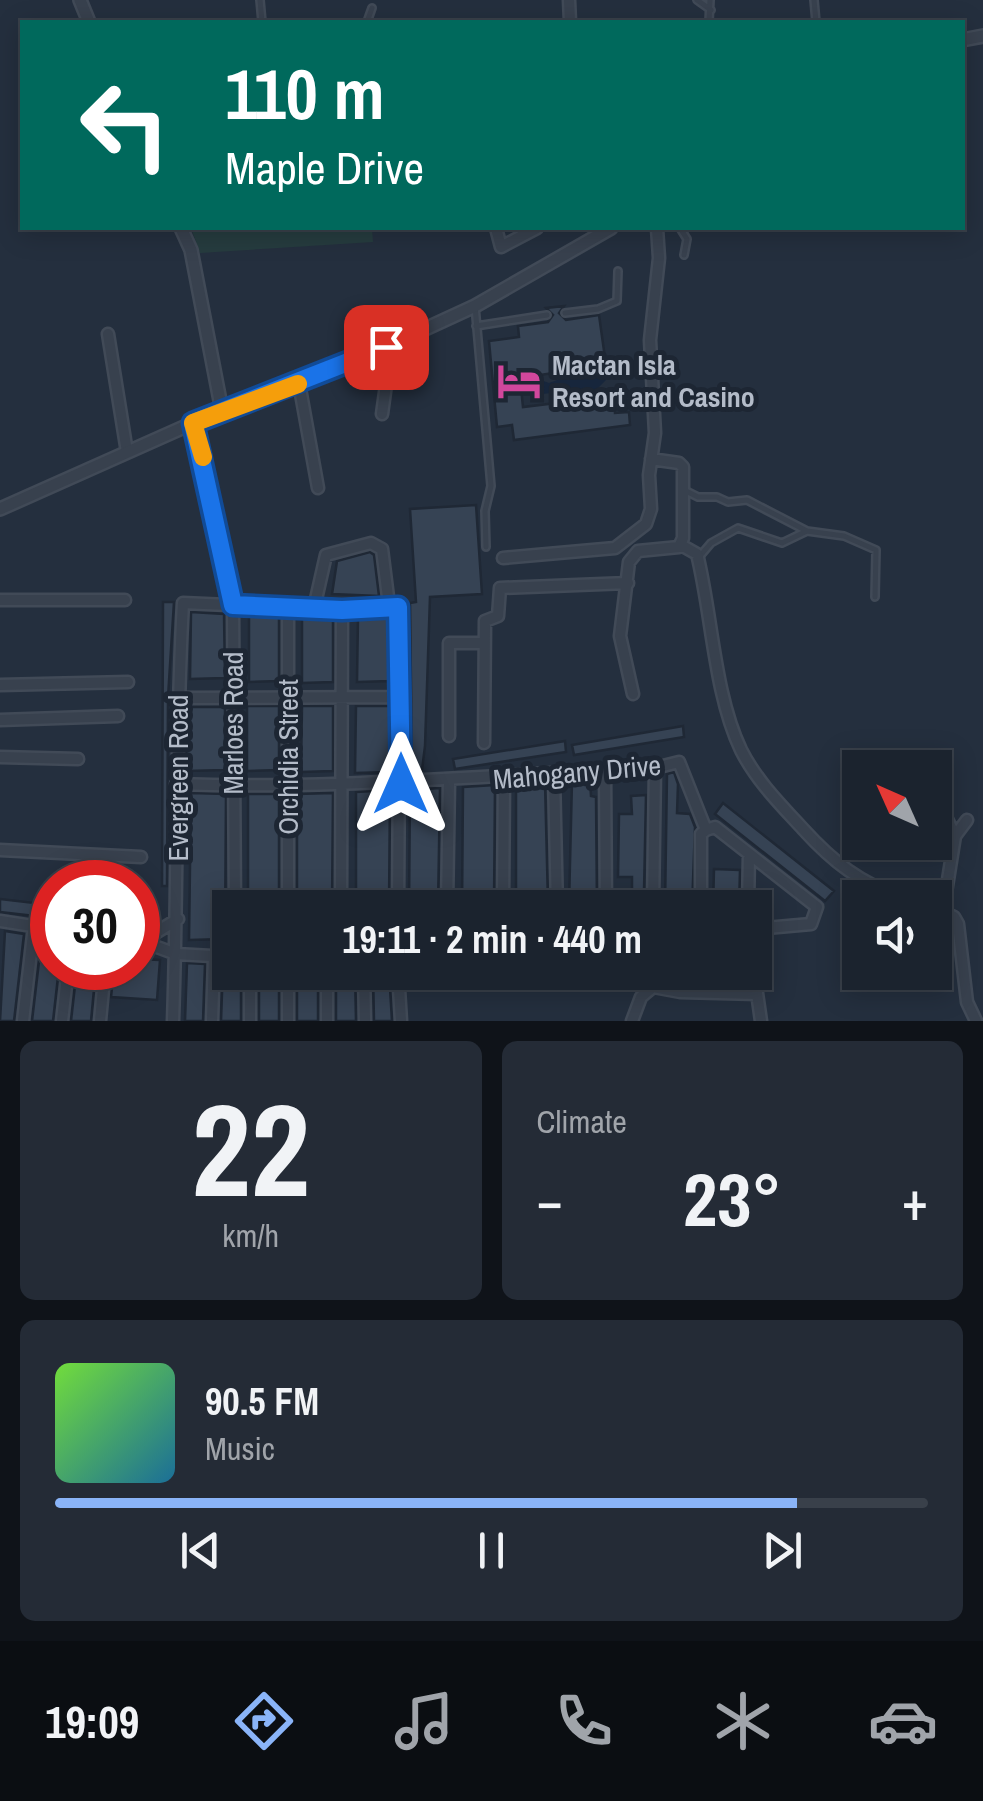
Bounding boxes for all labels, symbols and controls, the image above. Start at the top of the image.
text: 110 m [225,47,385,141]
icon: left [60,60,190,190]
text: Maple Drive [225,137,424,198]
pin [344,305,429,390]
icon: arrive [359,320,414,375]
place label: Mactan Isla Resort and Casino [552,346,755,416]
hotel icon: Mactan Isla Resort and Casino [495,357,543,405]
street label: Marloes Road [214,652,252,794]
street label: Orchidia Street [269,679,307,835]
street label: Evergreen Road [159,694,197,862]
position arrow [349,732,453,836]
street label: Mahogany Drive [491,746,663,798]
north arrow [842,750,952,860]
map controls [842,750,952,990]
speed limit sign: 30 [30,860,160,990]
button: sound [842,880,952,990]
text: 19:11 · 2 min · 440 m [342,914,642,965]
text: 22 [191,1061,310,1237]
text: Climate [537,1100,627,1143]
text: 23° [683,1148,781,1249]
text: − [537,1163,563,1237]
text: + [902,1163,928,1237]
text: km/h [222,1214,279,1257]
text: 90.5 FM [205,1376,319,1427]
text: Music [205,1427,275,1470]
icon: previous [173,1523,228,1578]
icon: pause [464,1523,519,1578]
icon: next [755,1523,810,1578]
icon: directions [229,1686,299,1756]
icon: music [389,1686,459,1756]
icon: phone [549,1686,619,1756]
icon: climate [708,1686,778,1756]
icon: car [868,1686,938,1756]
text: 19:09 [45,1691,139,1752]

